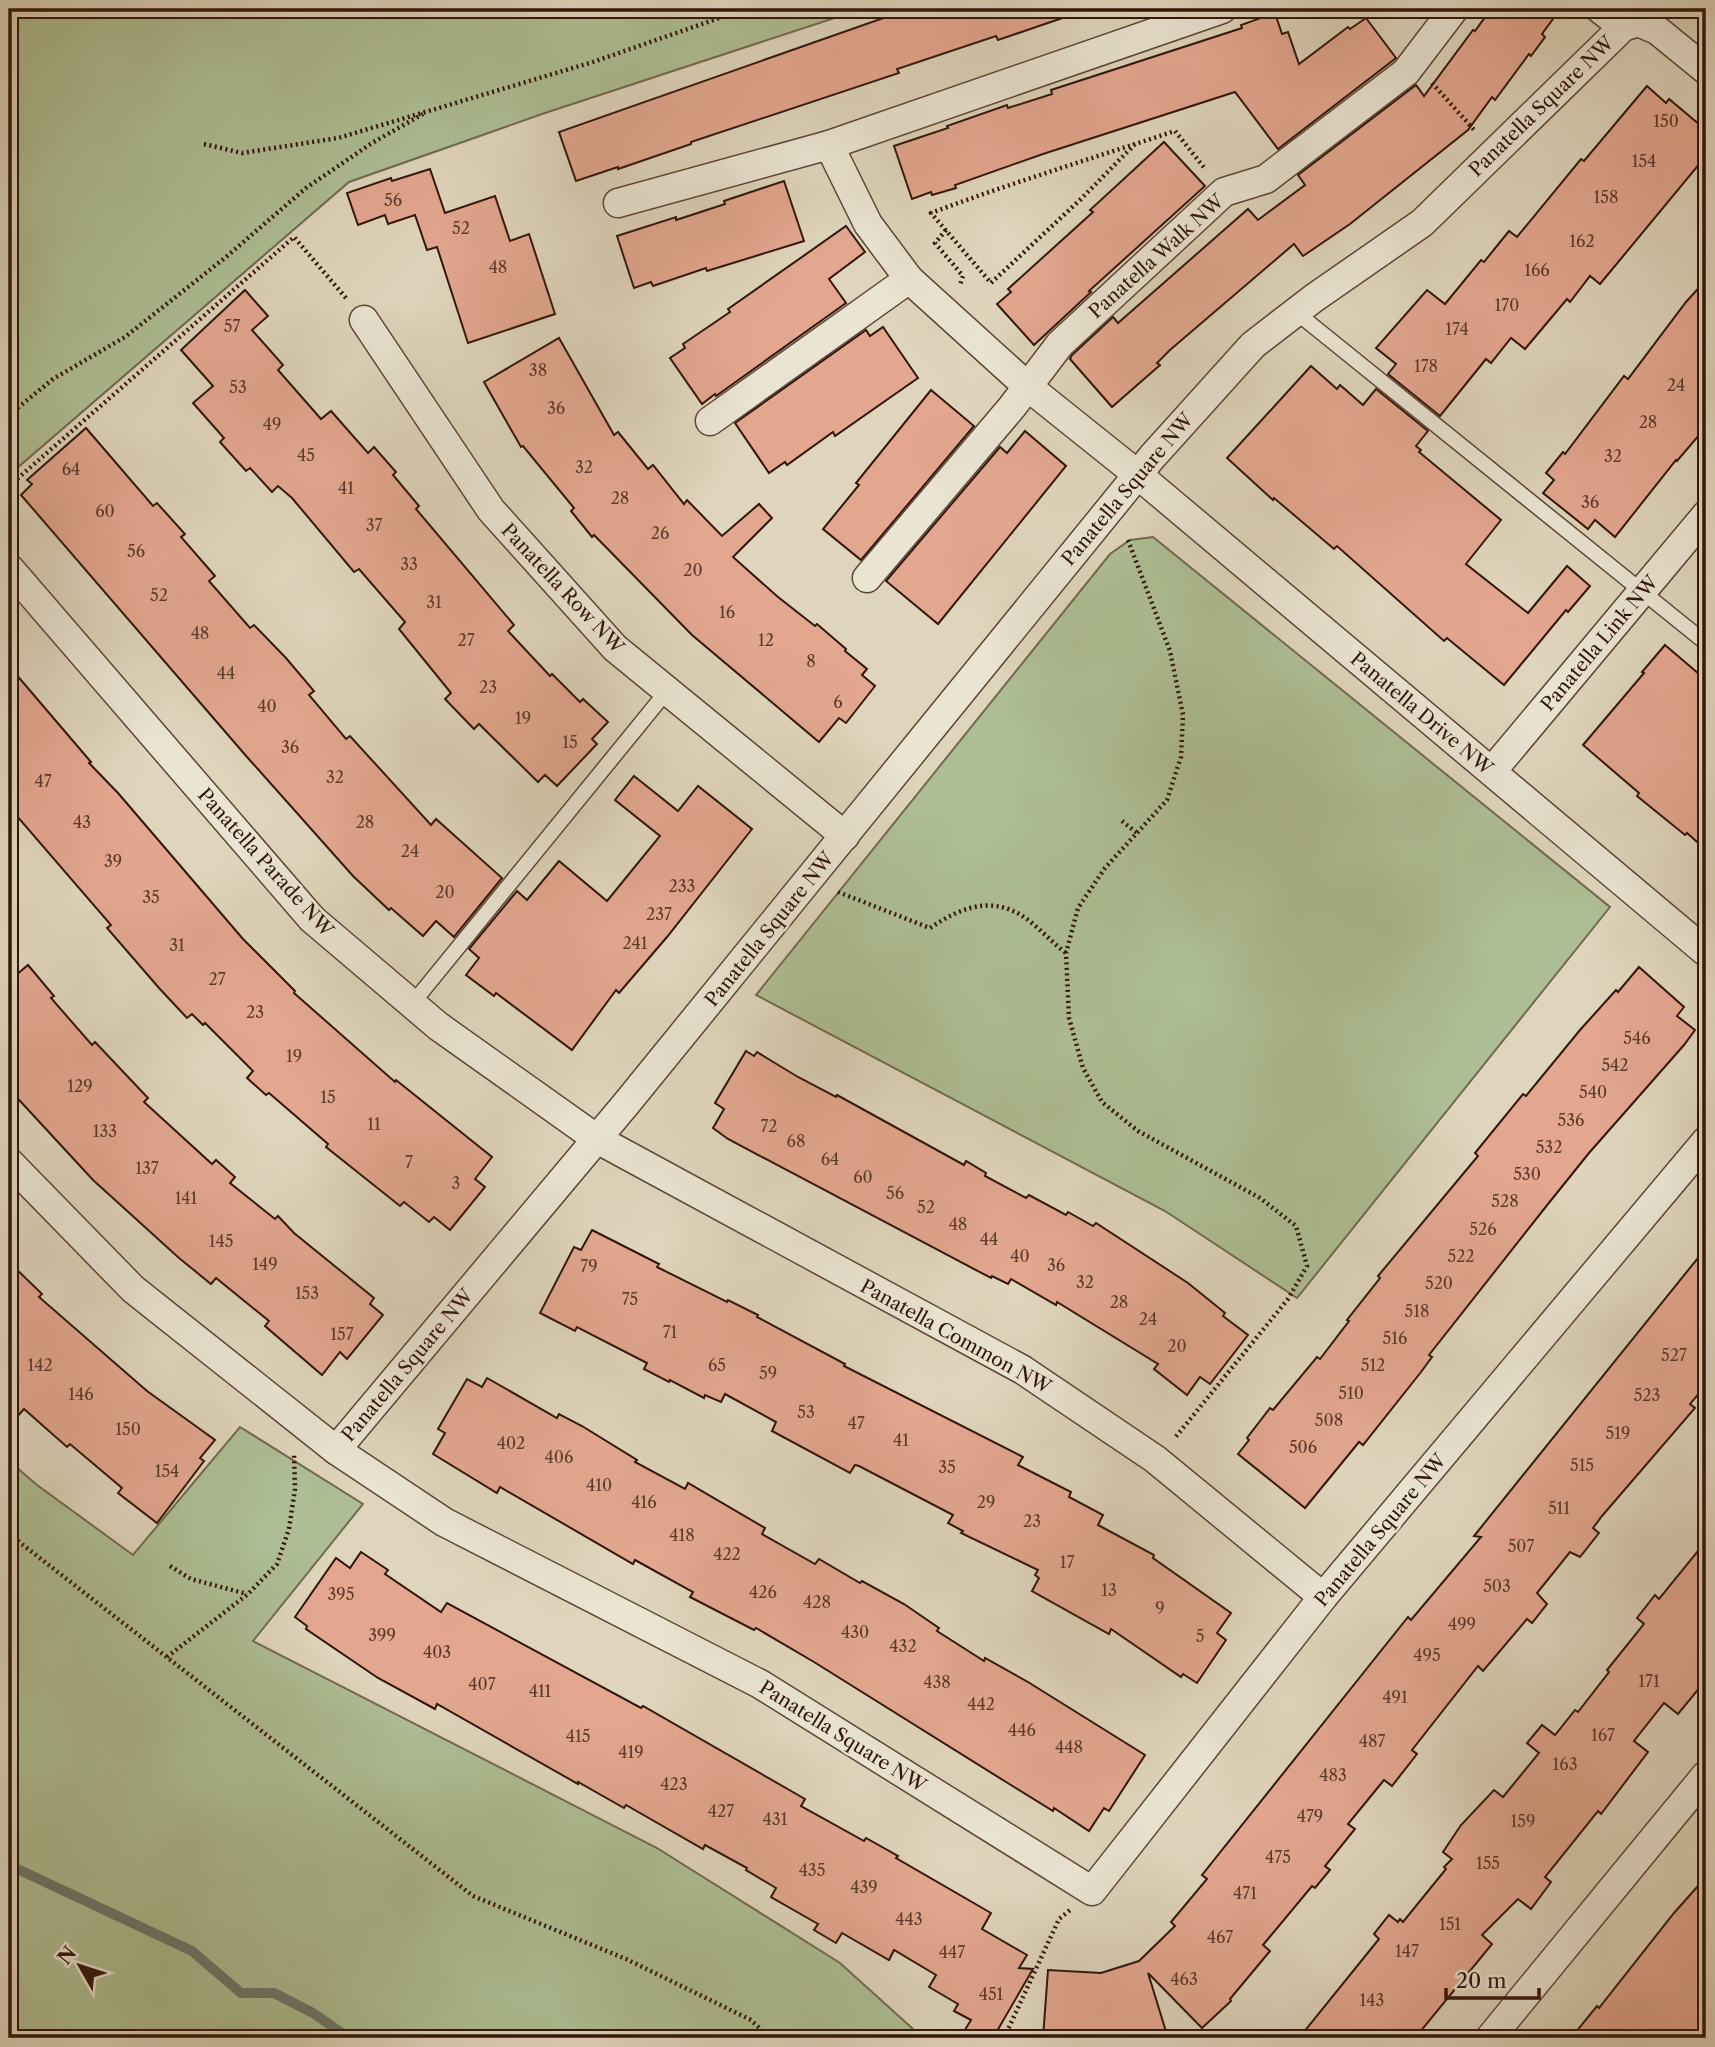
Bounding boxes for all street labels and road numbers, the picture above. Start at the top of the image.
street label: Panatella Square NW [1464,30,1619,181]
street label: Panatella Walk NW [1084,189,1230,323]
street label: Panatella Square NW [1057,407,1199,570]
street label: Panatella Row NW [497,519,630,659]
street label: Panatella Link NW [1536,570,1664,716]
street label: Panatella Drive NW [1346,647,1498,780]
street label: Panatella Parade NW [193,783,339,942]
street label: Panatella Square NW [700,846,840,1011]
street label: Panatella Common NW [856,1274,1056,1399]
street label: Panatella Square NW [337,1283,479,1446]
street label: Panatella Square NW [1310,1448,1452,1611]
street label: Panatella Square NW [755,1676,931,1798]

